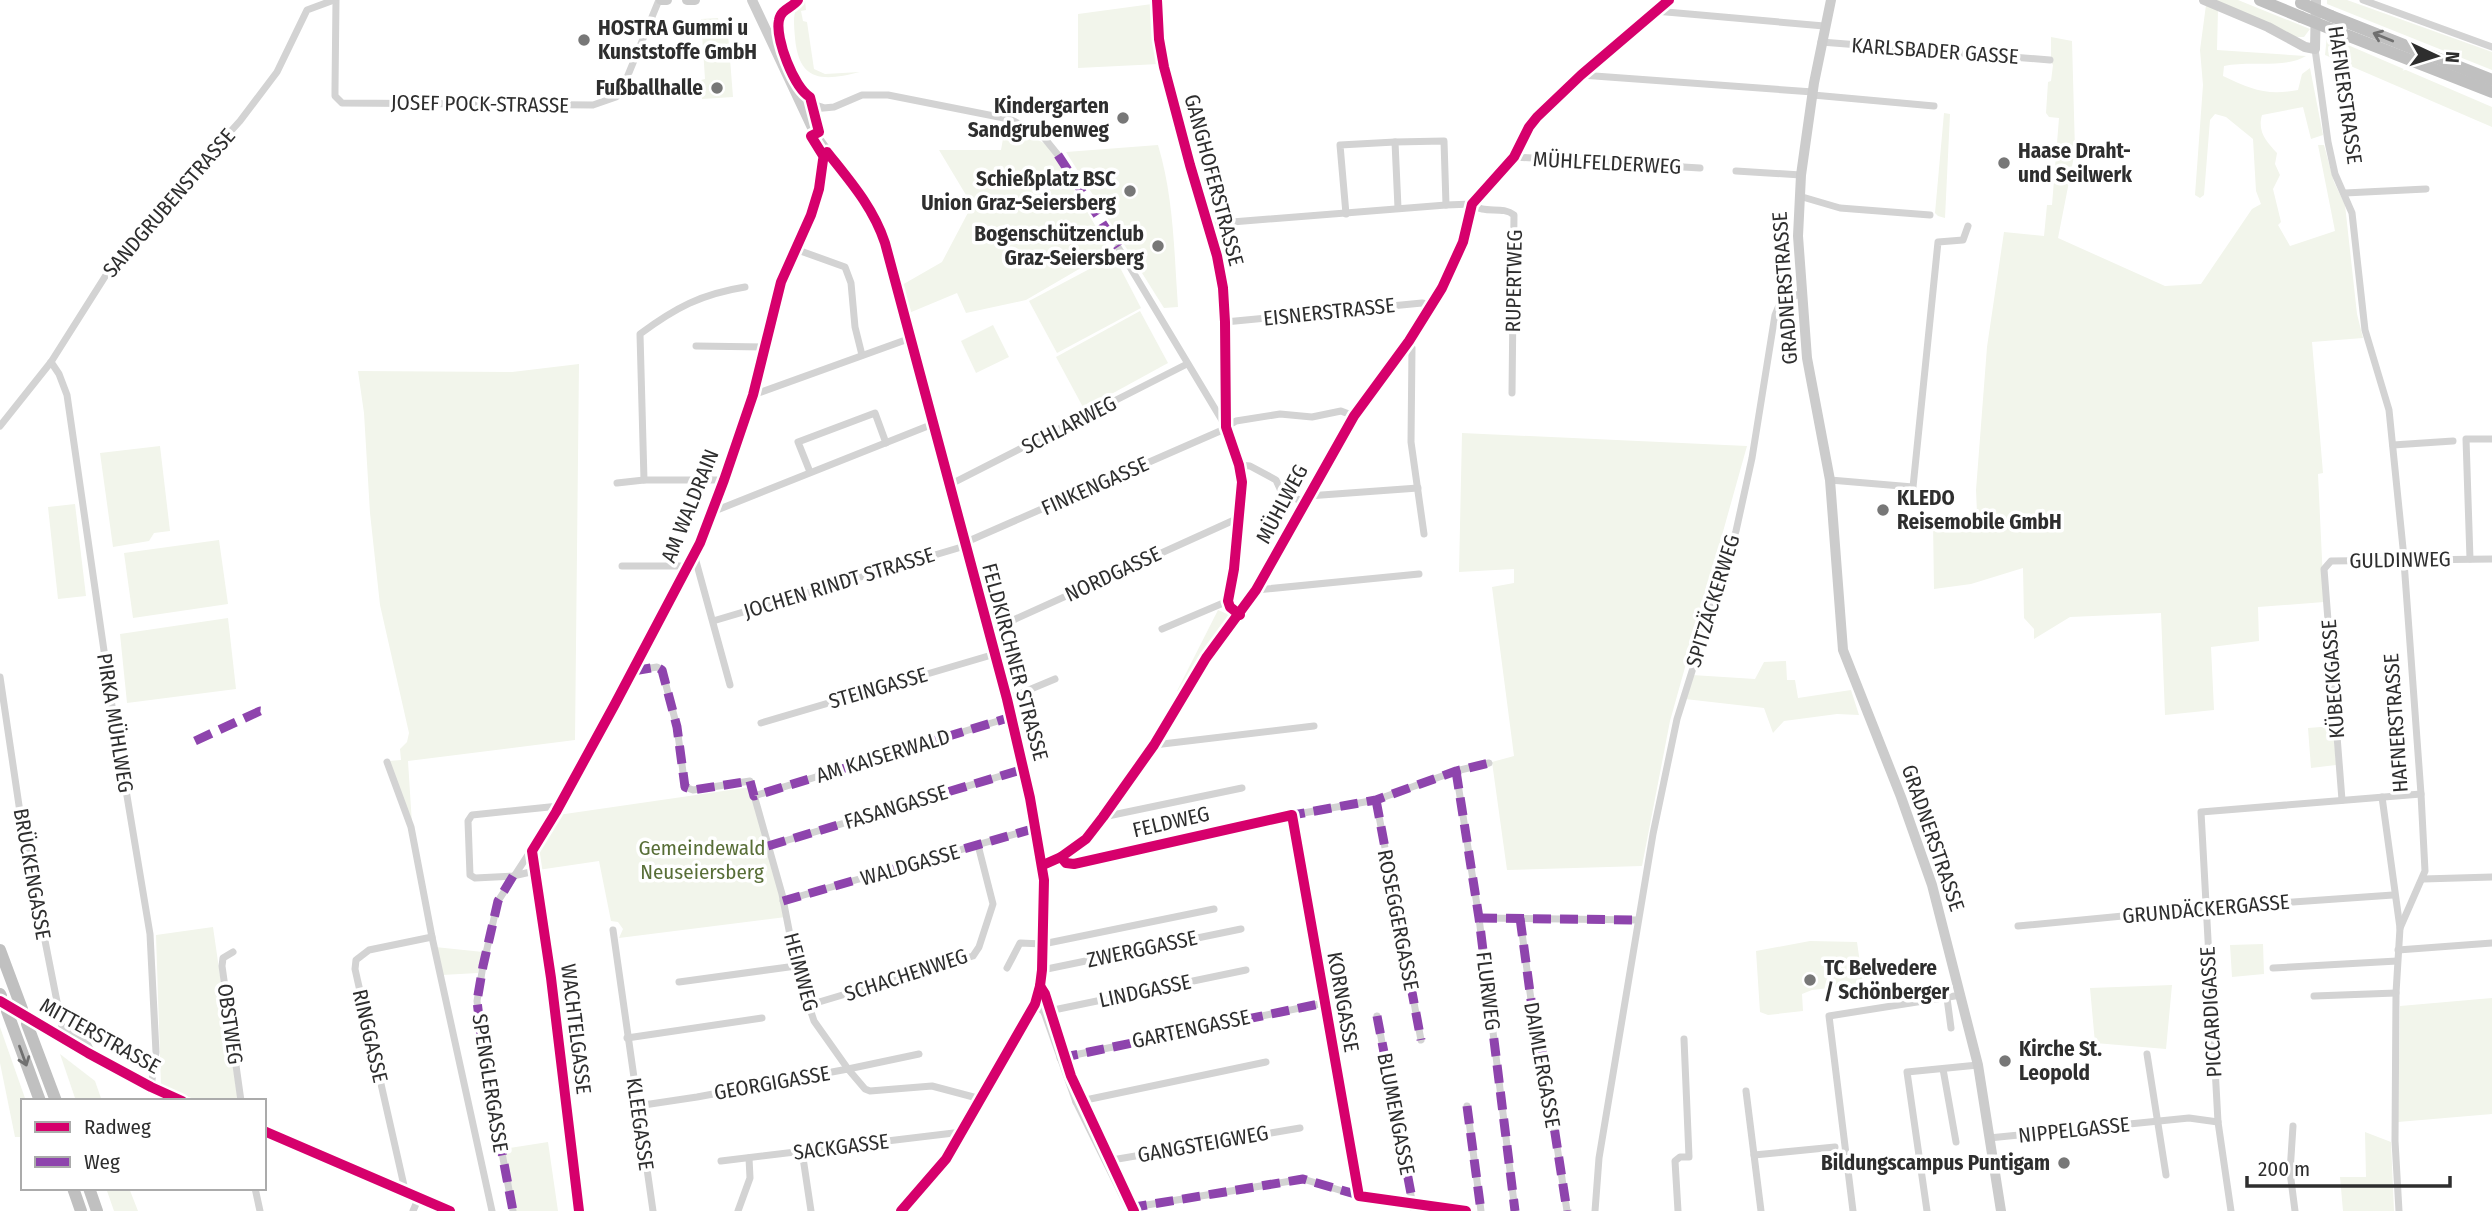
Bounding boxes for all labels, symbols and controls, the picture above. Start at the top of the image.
place label: HOSTRA Gummi u Kunststoffe GmbH [598,15,757,65]
north arrow [2401,21,2471,91]
street label: HAFNERSTRASSE [2322,24,2368,166]
one-way arrow [2372,29,2394,42]
marker: HOSTRA Gummi u Kunststoffe GmbH [576,32,592,48]
street label: KARLSBADER GASSE [1851,32,2020,70]
text: N [2441,51,2464,64]
place label: Fußballhalle [596,75,703,101]
marker: Fußballhalle [709,80,725,96]
street label: JOSEF POCK-STRASSE [391,89,569,119]
street label: GANGHOFERSTRASSE [1179,91,1249,269]
place label: Kindergarten Sandgrubenweg [968,93,1110,143]
marker: Kindergarten Sandgrubenweg [1115,110,1131,126]
street label: SANDGRUBENSTRASSE [97,123,241,283]
place label: Haase Draht- und Seilwerk [2018,138,2132,188]
street label: MÜHLFELDERWEG [1532,146,1682,180]
marker: Haase Draht- und Seilwerk [1996,155,2012,171]
place label: Schießplatz BSC Union Graz-Seiersberg [921,166,1117,216]
marker: Schießplatz BSC Union Graz-Seiersberg [1122,183,1138,199]
street label: GRADNERSTRASSE [1767,211,1803,365]
place label: Bogenschützenclub Graz-Seiersberg [974,221,1145,271]
street label: RUPERTWEG [1500,229,1528,333]
marker: Bogenschützenclub Graz-Seiersberg [1150,238,1166,254]
street label: EISNERSTRASSE [1262,292,1396,332]
street label: SCHLARWEG [1017,390,1121,460]
street label: AM WALDRAIN [655,446,725,566]
street label: FINKENGASSE [1037,451,1153,521]
street label: MÜHLWEG [1250,460,1314,548]
place label: KLEDO Reisemobile GmbH [1897,485,2062,535]
marker: KLEDO Reisemobile GmbH [1875,502,1891,518]
street label: SPITZÄCKERWEG [1680,531,1746,671]
street label: NORDGASSE [1061,540,1165,608]
street label: JOCHEN RINDT STRASSE [740,542,938,624]
street label: GULDINWEG [2349,546,2451,574]
street label: FELDKIRCHNER STRASSE [976,560,1054,764]
street label: KÜBECKGASSE [2316,618,2350,739]
street label: PIRKA MÜHLWEG [91,651,139,795]
street label: HAFNERSTRASSE [2378,652,2414,793]
street label: STEINGASSE [826,662,930,714]
street label: AM KAISERWALD [813,723,953,789]
street label: GRADNERSTRASSE [1896,761,1970,915]
street label: FASANGASSE [841,779,951,835]
street label: FELDWEG [1130,801,1212,843]
street label: BRÜCKENGASSE [8,806,56,942]
park label: Gemeindewald Neuseiersberg [638,835,766,885]
street label: WALDGASSE [857,838,963,892]
street label: ROSEGGERGASSE [1372,847,1424,993]
street label: GRUNDÄCKERGASSE [2121,889,2291,929]
street label: ZWERGGASSE [1084,925,1200,973]
street label: HEIMWEG [778,930,824,1014]
street label: SCHACHENWEG [841,943,971,1007]
street label: PICCARDIGASSE [2195,946,2227,1078]
street label: KORNGASSE [1321,950,1365,1054]
street label: FLURWEG [1470,950,1506,1032]
place label: TC Belvedere / Schönberger [1824,955,1950,1005]
street label: WACHTELGASSE [555,962,597,1096]
street label: LINDGASSE [1097,969,1193,1013]
marker: TC Belvedere / Schönberger [1802,972,1818,988]
street label: OBSTWEG [211,982,249,1066]
street label: RINGGASSE [347,987,393,1085]
street label: MITTERSTRASSE [35,992,165,1080]
street label: DAIMLERGASSE [1518,1000,1566,1130]
street label: GARTENGASSE [1130,1004,1253,1054]
street label: SPENGLERGASSE [466,1012,514,1154]
place label: Kirche St. Leopold [2019,1036,2102,1086]
one-way arrow [18,1044,31,1066]
street label: BLUMENGASSE [1371,1051,1421,1177]
marker: Kirche St. Leopold [1997,1053,2013,1069]
street label: GEORGIGASSE [712,1060,832,1106]
street label: KLEEGASSE [621,1076,659,1172]
legend [21,1099,266,1190]
street label: NIPPELGASSE [2017,1111,2131,1149]
text: Radweg [84,1114,151,1140]
street label: GANGSTEIGWEG [1136,1120,1270,1168]
street label: SACKGASSE [792,1128,890,1166]
scale bar [2247,1144,2450,1188]
text: Weg [84,1149,120,1175]
place label: Bildungscampus Puntigam [1821,1150,2050,1176]
marker: Bildungscampus Puntigam [2056,1155,2072,1171]
text: 200 m [2258,1156,2310,1182]

